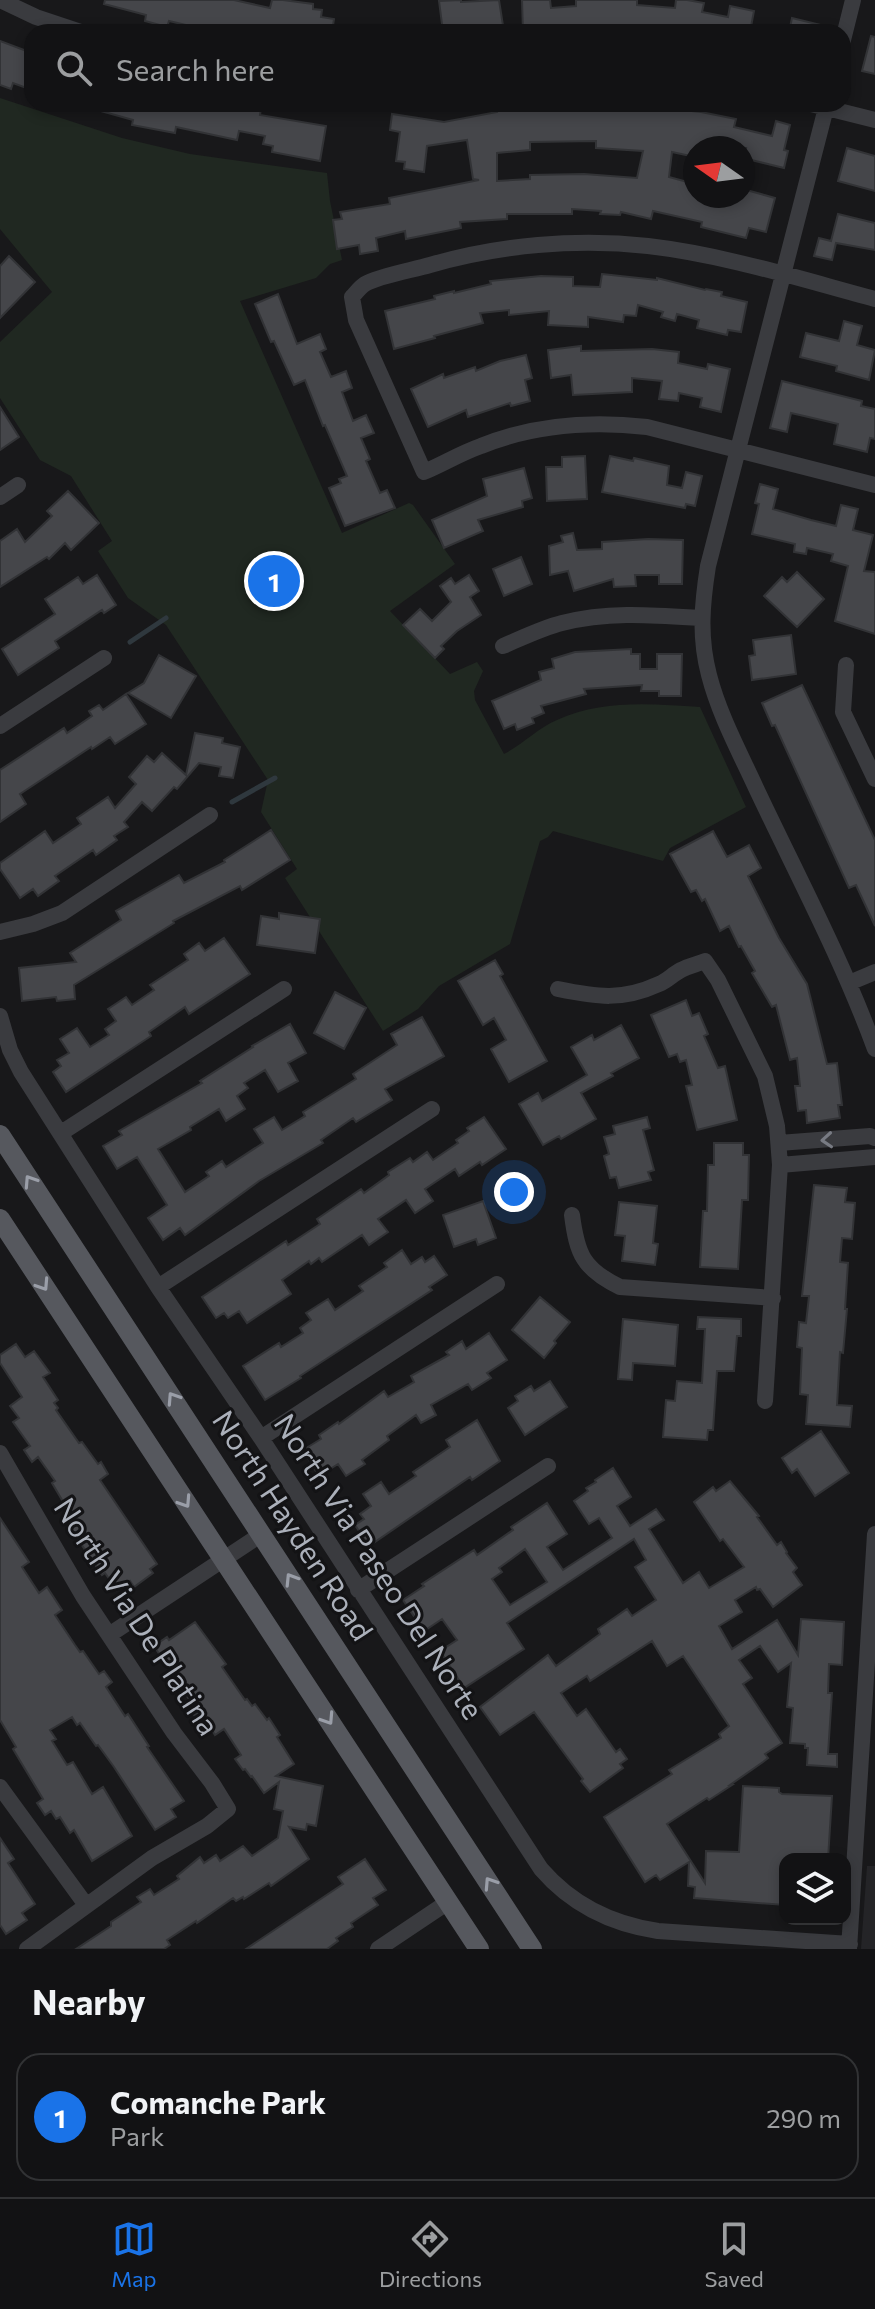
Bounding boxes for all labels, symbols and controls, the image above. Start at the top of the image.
search box [24,24,851,112]
icon: search [52,46,96,90]
text: Search here [116,50,275,87]
north arrow [683,136,755,208]
pin: 1 [248,551,300,611]
one-way arrow [820,1131,833,1148]
your location [494,1172,534,1212]
one-way arrow [25,1175,40,1190]
one-way arrow [33,1276,48,1290]
one-way arrow [168,1393,183,1407]
street label: North Hayden Road [206,1403,382,1647]
street label: North Via Paseo Del Norte [267,1406,493,1725]
street label: North Via De Platina [47,1490,229,1742]
one-way arrow [176,1493,191,1508]
one-way arrow [285,1573,300,1587]
one-way arrow [318,1711,333,1725]
map controls [779,1853,851,1925]
button: layers [779,1853,851,1925]
one-way arrow [484,1878,499,1892]
text: Nearby [32,1980,146,2022]
text: Comanche Park [110,2083,326,2120]
text: 1 [54,2102,66,2133]
text: 290 m [766,2102,841,2133]
text: Park [110,2120,164,2151]
tab: Map [111,2217,157,2292]
tab: Directions [379,2217,482,2292]
tab: Saved [704,2217,764,2292]

